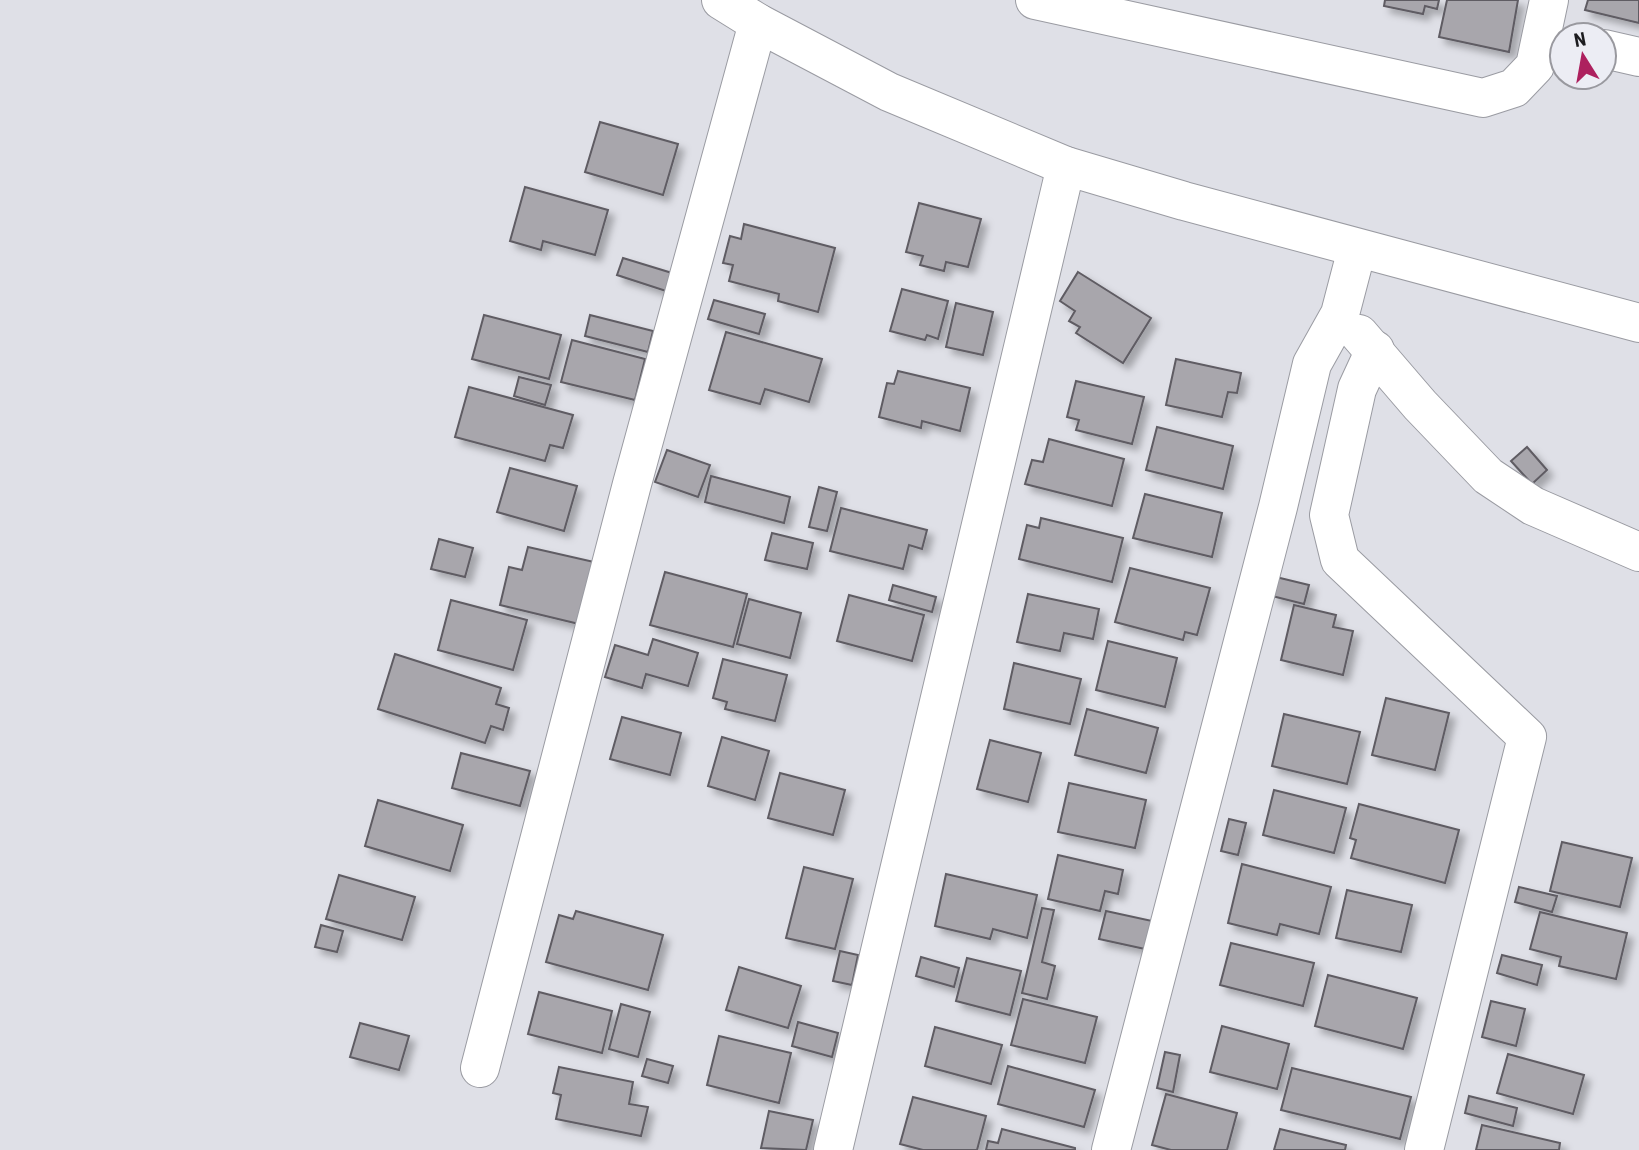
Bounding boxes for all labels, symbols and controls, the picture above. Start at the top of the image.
north arrow [1548,21,1618,91]
text: N [1572,27,1588,52]

